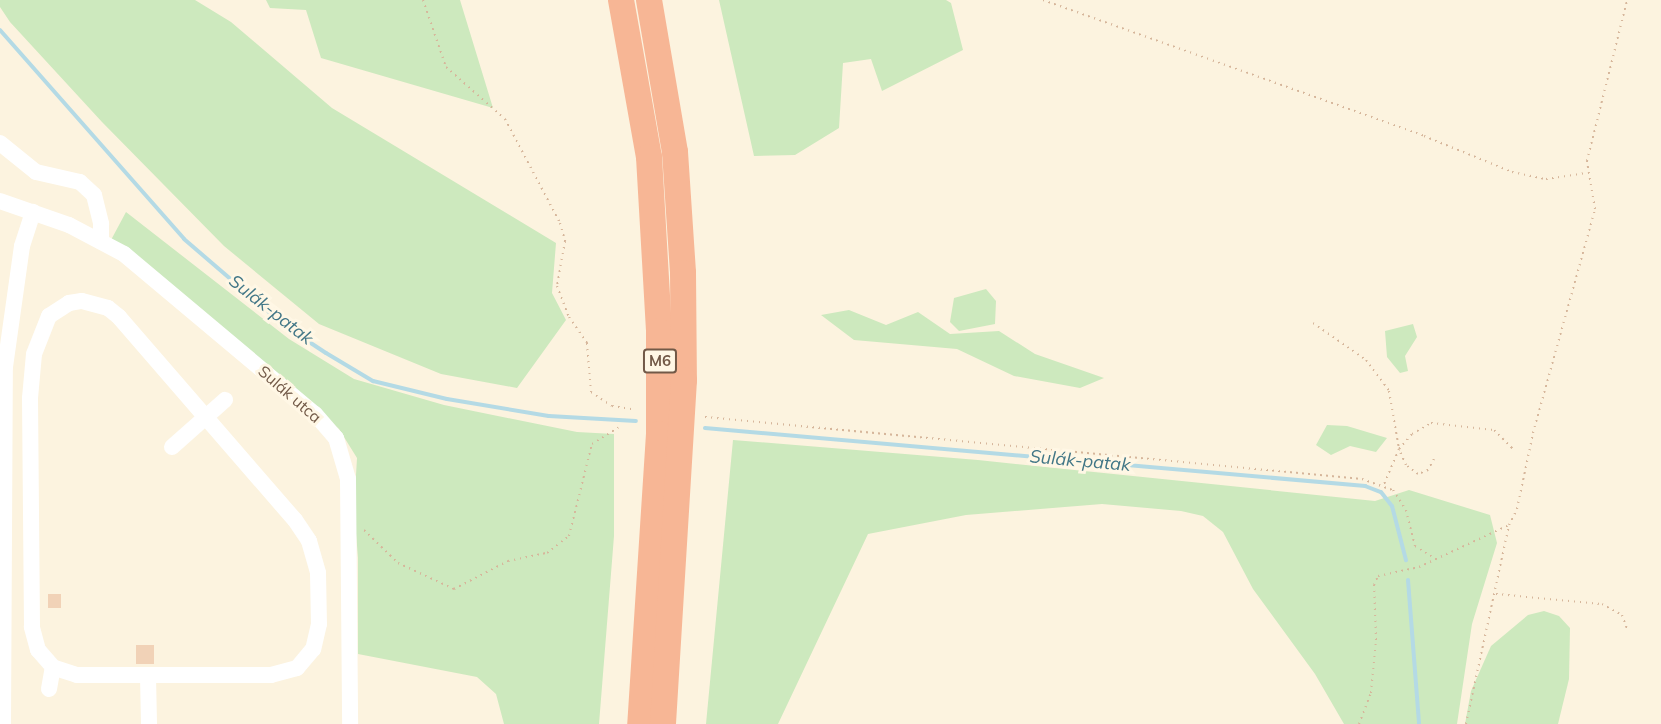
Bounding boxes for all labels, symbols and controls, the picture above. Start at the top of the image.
water label: Sulák-patak [225,270,317,350]
road number: M6 [642,349,678,373]
street label: Sulák utca [255,361,325,427]
water label: Sulák-patak [1029,446,1131,476]

